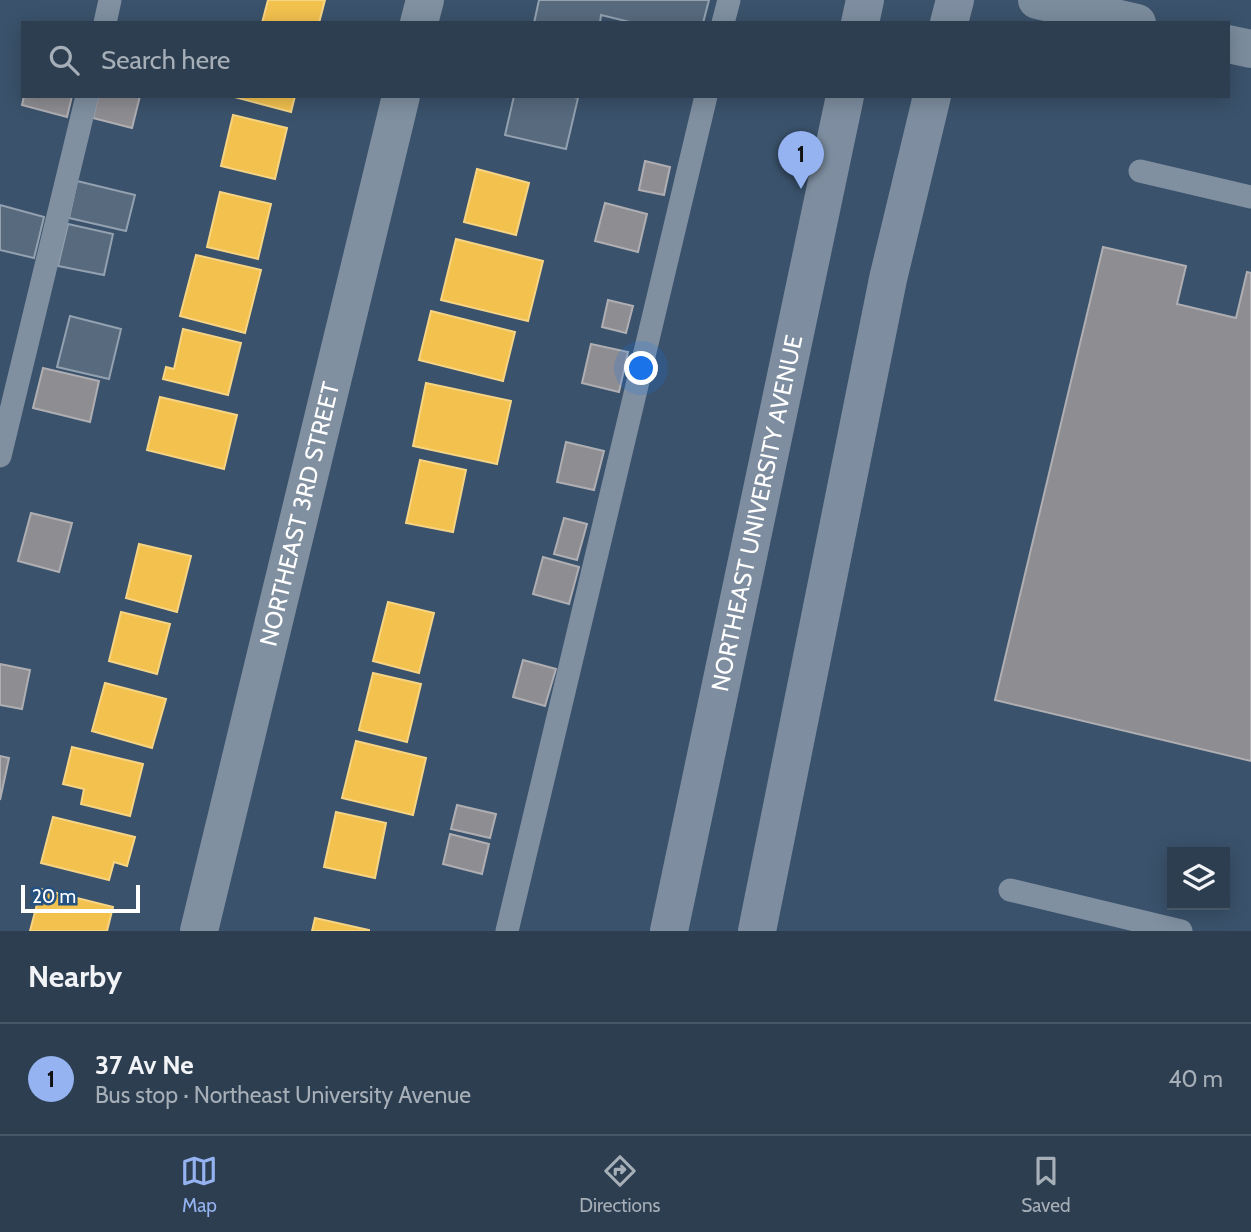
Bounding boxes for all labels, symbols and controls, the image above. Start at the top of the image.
search box [21,21,1230,98]
icon: search [45,41,83,79]
text: Search here [101,44,230,76]
pin: 1 [778,131,824,189]
street label: NORTHEAST UNIVERSITY AVENUE [705,332,808,694]
your location [624,351,658,385]
street label: NORTHEAST 3RD STREET [253,379,345,649]
map controls [1167,847,1230,910]
button: layers [1167,847,1230,910]
scale bar [21,882,140,914]
text: 20 m [32,885,76,908]
text: Nearby [28,958,122,995]
text: 37 Av Ne [95,1049,194,1081]
text: 1 [47,1065,55,1093]
text: 40 m [1168,1065,1223,1093]
text: Bus stop · Northeast University Avenue [95,1081,471,1109]
tab: Map [180,1152,218,1217]
tab: Directions [579,1152,660,1217]
tab: Saved [1021,1152,1071,1217]

